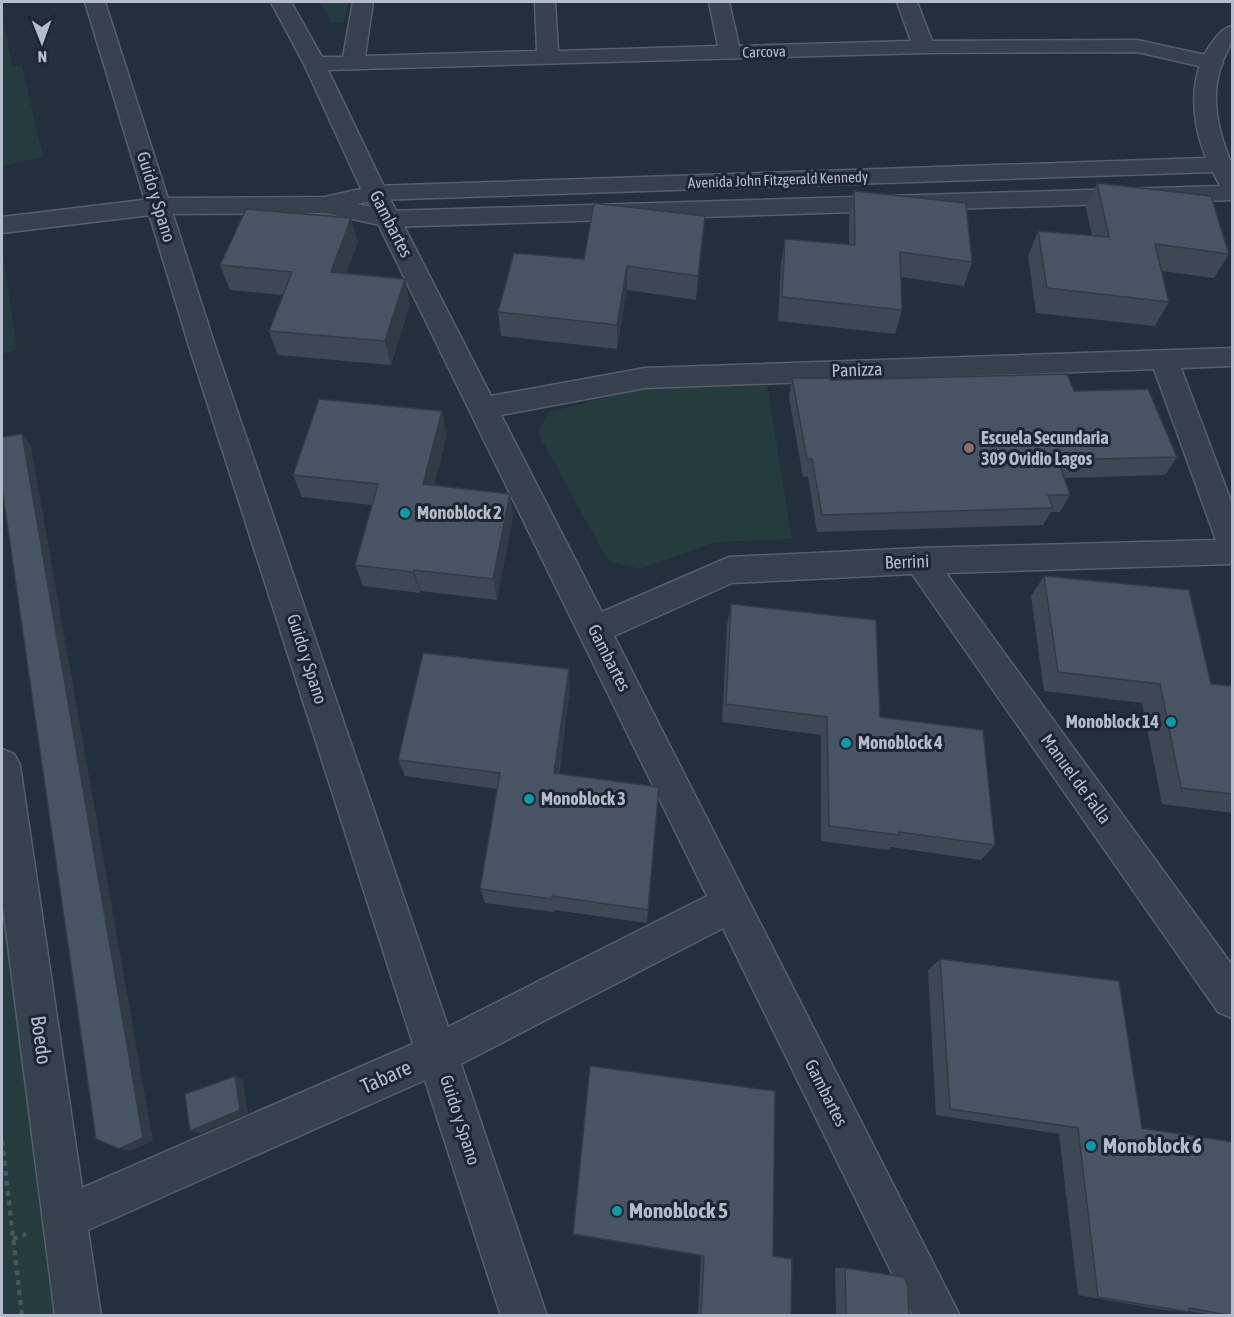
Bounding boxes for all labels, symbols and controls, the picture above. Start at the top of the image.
north arrow [12,12,72,72]
street label: Carcova [742,42,786,61]
text: N [37,48,47,66]
street label: Guido y Spano [133,149,180,245]
street label: Avenida John Fitzgerald Kennedy [688,168,868,191]
street label: Gambartes [366,187,417,261]
street label: Panizza [831,358,883,381]
place label: Escuela Secundaria 309 Ovidio Lagos [981,427,1109,469]
marker: Escuela Secundaria 309 Ovidio Lagos [962,441,976,455]
place label: Monoblock 2 [417,502,502,523]
marker: Monoblock 2 [398,506,412,520]
street label: Berrini [884,550,930,573]
street label: Guido y Spano [283,611,332,706]
street label: Gambartes [584,621,635,695]
place label: Monoblock 14 [1066,711,1159,732]
marker: Monoblock 14 [1164,715,1178,729]
street label: Manuel de Falla [1037,730,1116,828]
place label: Monoblock 4 [858,732,943,753]
marker: Monoblock 4 [839,736,853,750]
place label: Monoblock 3 [541,788,626,809]
marker: Monoblock 3 [522,792,536,806]
street label: Boedo [27,1014,57,1066]
street label: Tabare [357,1054,415,1098]
street label: Gambartes [801,1056,852,1130]
street label: Guido y Spano [436,1072,485,1167]
place label: Monoblock 6 [1103,1133,1202,1157]
marker: Monoblock 6 [1084,1139,1098,1153]
place label: Monoblock 5 [629,1198,728,1222]
marker: Monoblock 5 [610,1204,624,1218]

